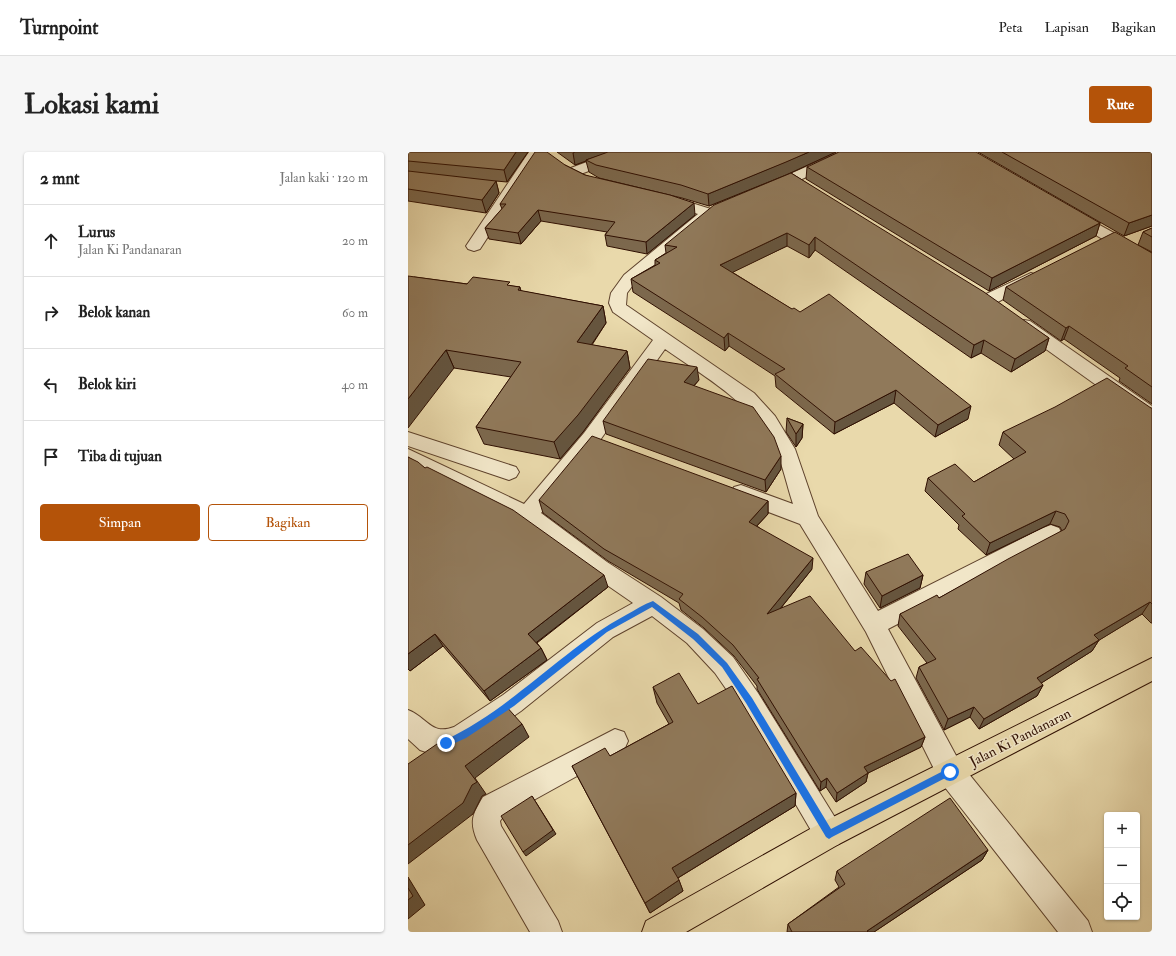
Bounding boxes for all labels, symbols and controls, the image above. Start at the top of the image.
text: Turnpoint [20,16,98,40]
text: Peta [999,19,1022,36]
text: Lapisan [1044,19,1089,36]
text: Bagikan [1111,19,1156,36]
button: Rute [1089,86,1152,123]
text: Lokasi kami [24,87,159,122]
text: 2 mnt [40,168,80,189]
text: Jalan kaki · 120 m [280,170,368,186]
text: Lurus [78,223,115,242]
icon: ahead [40,230,62,252]
text: 20 m [342,233,368,249]
text: Jalan Ki Pandanaran [78,242,182,258]
icon: right [40,302,62,324]
text: Belok kanan [78,303,150,322]
text: 60 m [342,305,368,321]
icon: left [40,374,62,396]
text: Belok kiri [78,375,136,394]
text: 40 m [342,377,368,393]
icon: arrive [40,446,62,468]
text: Tiba di tujuan [78,447,162,466]
button: Simpan [40,504,200,541]
button: Bagikan [208,504,368,541]
street label: Jalan Ki Pandanaran [966,705,1074,771]
route end [437,734,455,752]
route start [941,763,959,781]
map controls [1104,812,1140,920]
button: + [1104,812,1140,848]
button: − [1104,848,1140,884]
button: locate [1104,884,1140,920]

